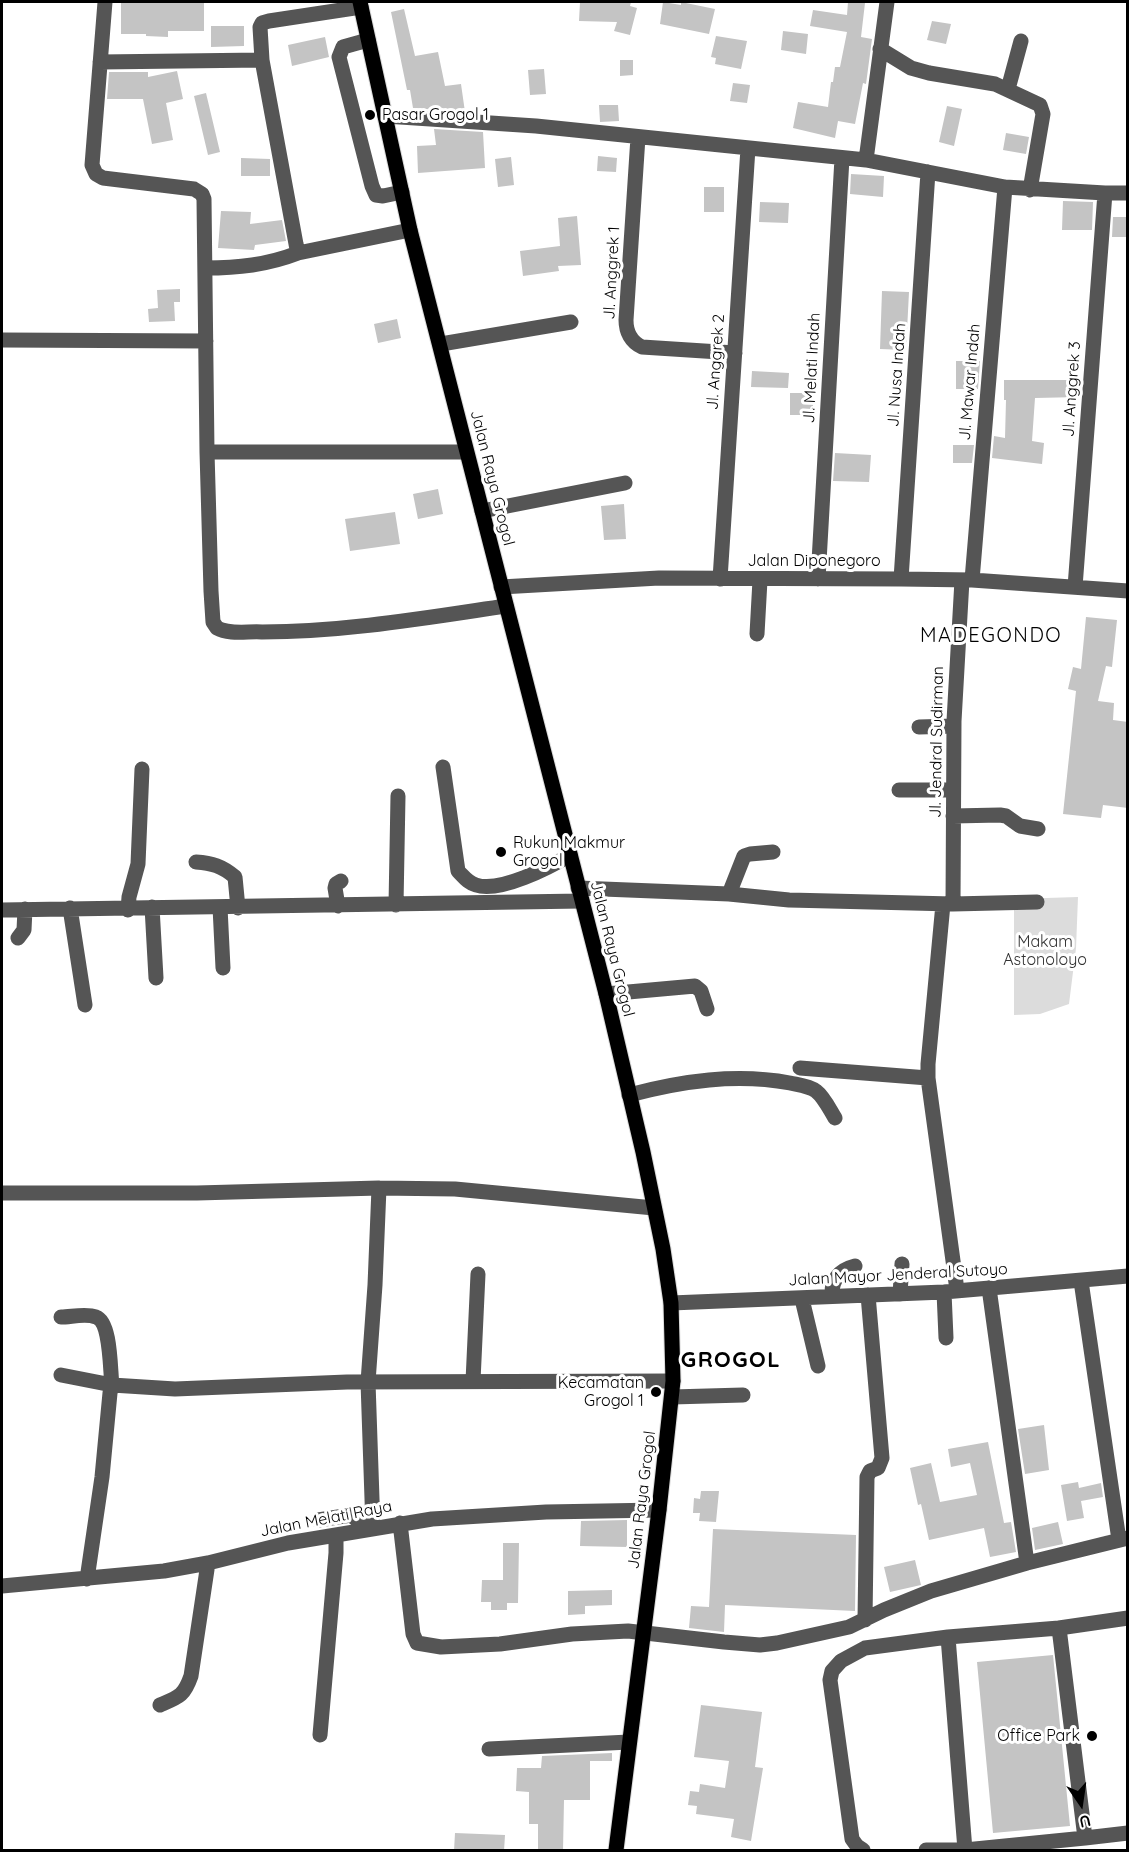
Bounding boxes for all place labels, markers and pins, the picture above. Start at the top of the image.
place label: Pasar Grogol 1 [382,105,489,125]
marker: Pasar Grogol 1 [363,108,377,122]
place label: Rukun Makmur Grogol [513,833,625,871]
marker: Rukun Makmur Grogol [494,845,508,859]
place label: Kecamatan Grogol 1 [558,1373,644,1411]
marker: Kecamatan Grogol 1 [649,1385,663,1399]
place label: Office Park [997,1726,1080,1746]
marker: Office Park [1085,1729,1099,1743]

